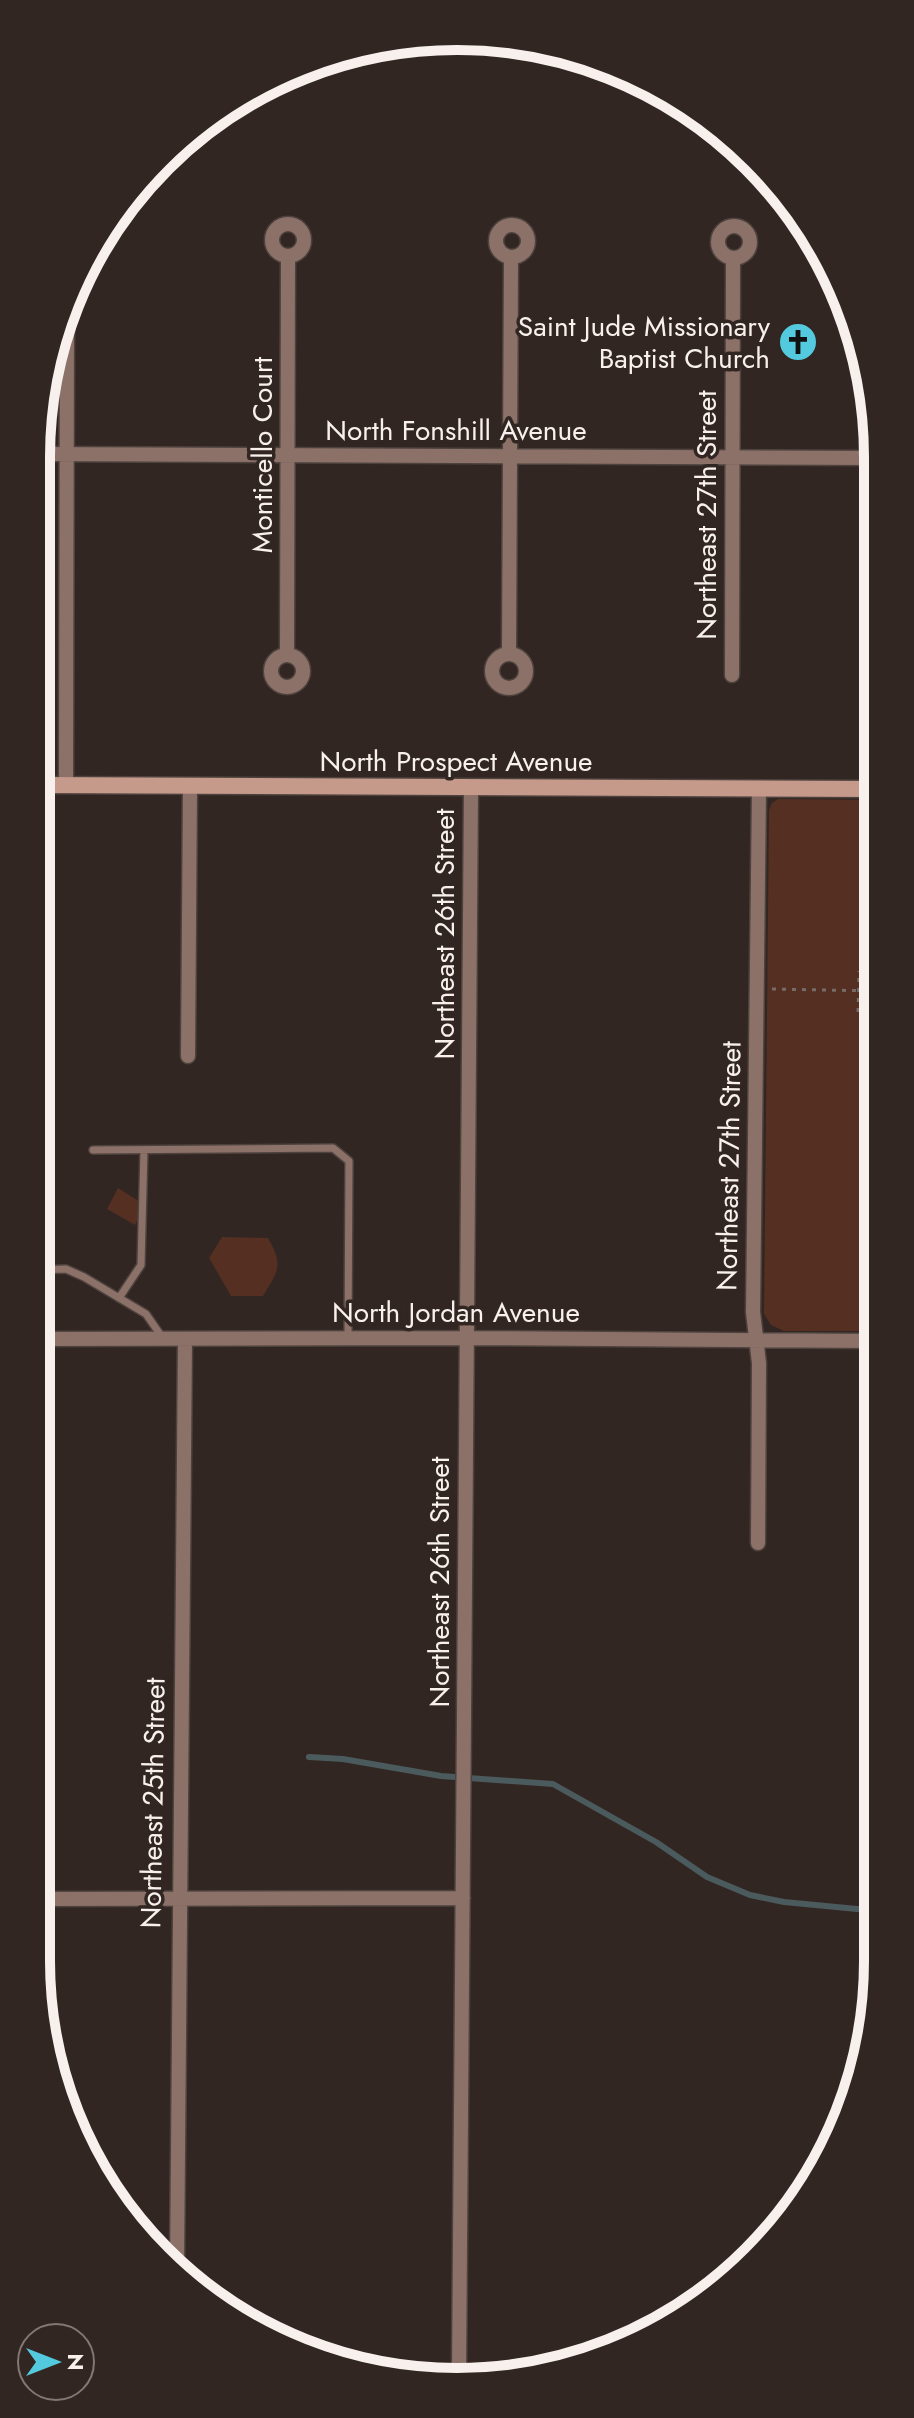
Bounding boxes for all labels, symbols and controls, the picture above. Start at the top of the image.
place label: Saint Jude Missionary Baptist Church [518,306,771,379]
church icon: Saint Jude Missionary Baptist Church [777,321,819,363]
street label: Monticello Court [242,356,283,553]
street label: Northeast 27th Street [686,390,727,640]
street label: North Fonshill Avenue [325,410,587,451]
street label: North Prospect Avenue [319,741,593,782]
street label: Northeast 26th Street [424,808,465,1060]
street label: Northeast 27th Street [706,1041,752,1291]
street label: North Jordan Avenue [332,1292,580,1333]
street label: Northeast 26th Street [419,1456,460,1708]
street label: Northeast 25th Street [130,1677,176,1929]
north arrow [16,2322,96,2402]
text: N [60,2353,92,2371]

